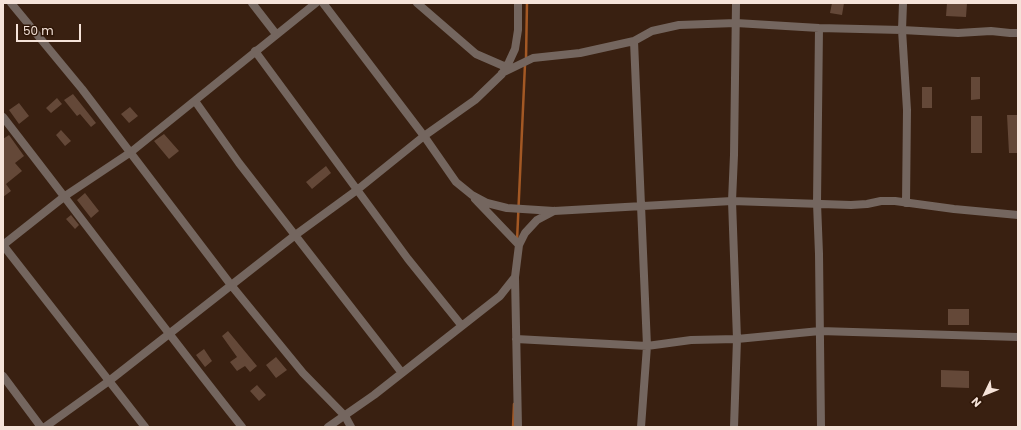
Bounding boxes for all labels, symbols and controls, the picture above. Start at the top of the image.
scale bar [18,16,83,42]
text: 50 m [23,22,54,39]
north arrow [965,374,1005,414]
text: N [968,394,985,411]

